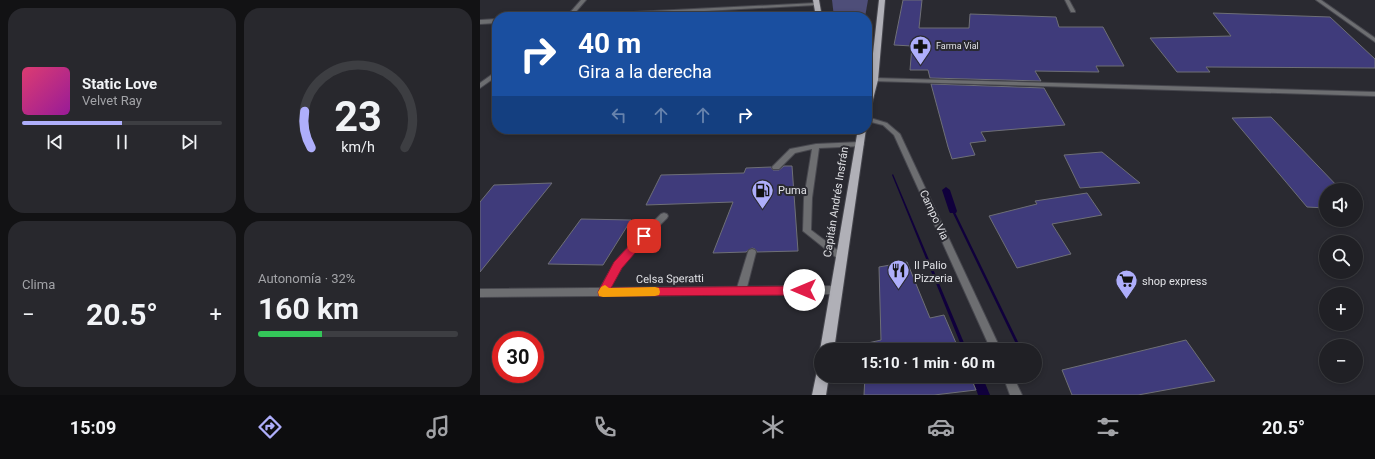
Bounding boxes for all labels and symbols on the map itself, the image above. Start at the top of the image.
pharmacy icon: Farma Vial [907,33,933,66]
place label: Farma Vial [936,41,979,51]
street label: Capitán Andrés Insfrán [821,146,851,258]
fuel station icon: Puma [749,177,775,210]
place label: Puma [778,184,807,197]
street label: Campo Via [917,188,951,242]
pin [627,219,661,253]
restaurant icon: Il Palio Pizzeria [886,258,912,291]
place label: Il Palio Pizzeria [914,259,953,285]
supermarket icon: shop express [1114,268,1140,301]
position arrow [783,269,825,311]
street label: Celsa Speratti [636,272,704,286]
place label: shop express [1142,275,1208,288]
speed limit sign: 30 [492,331,544,383]

